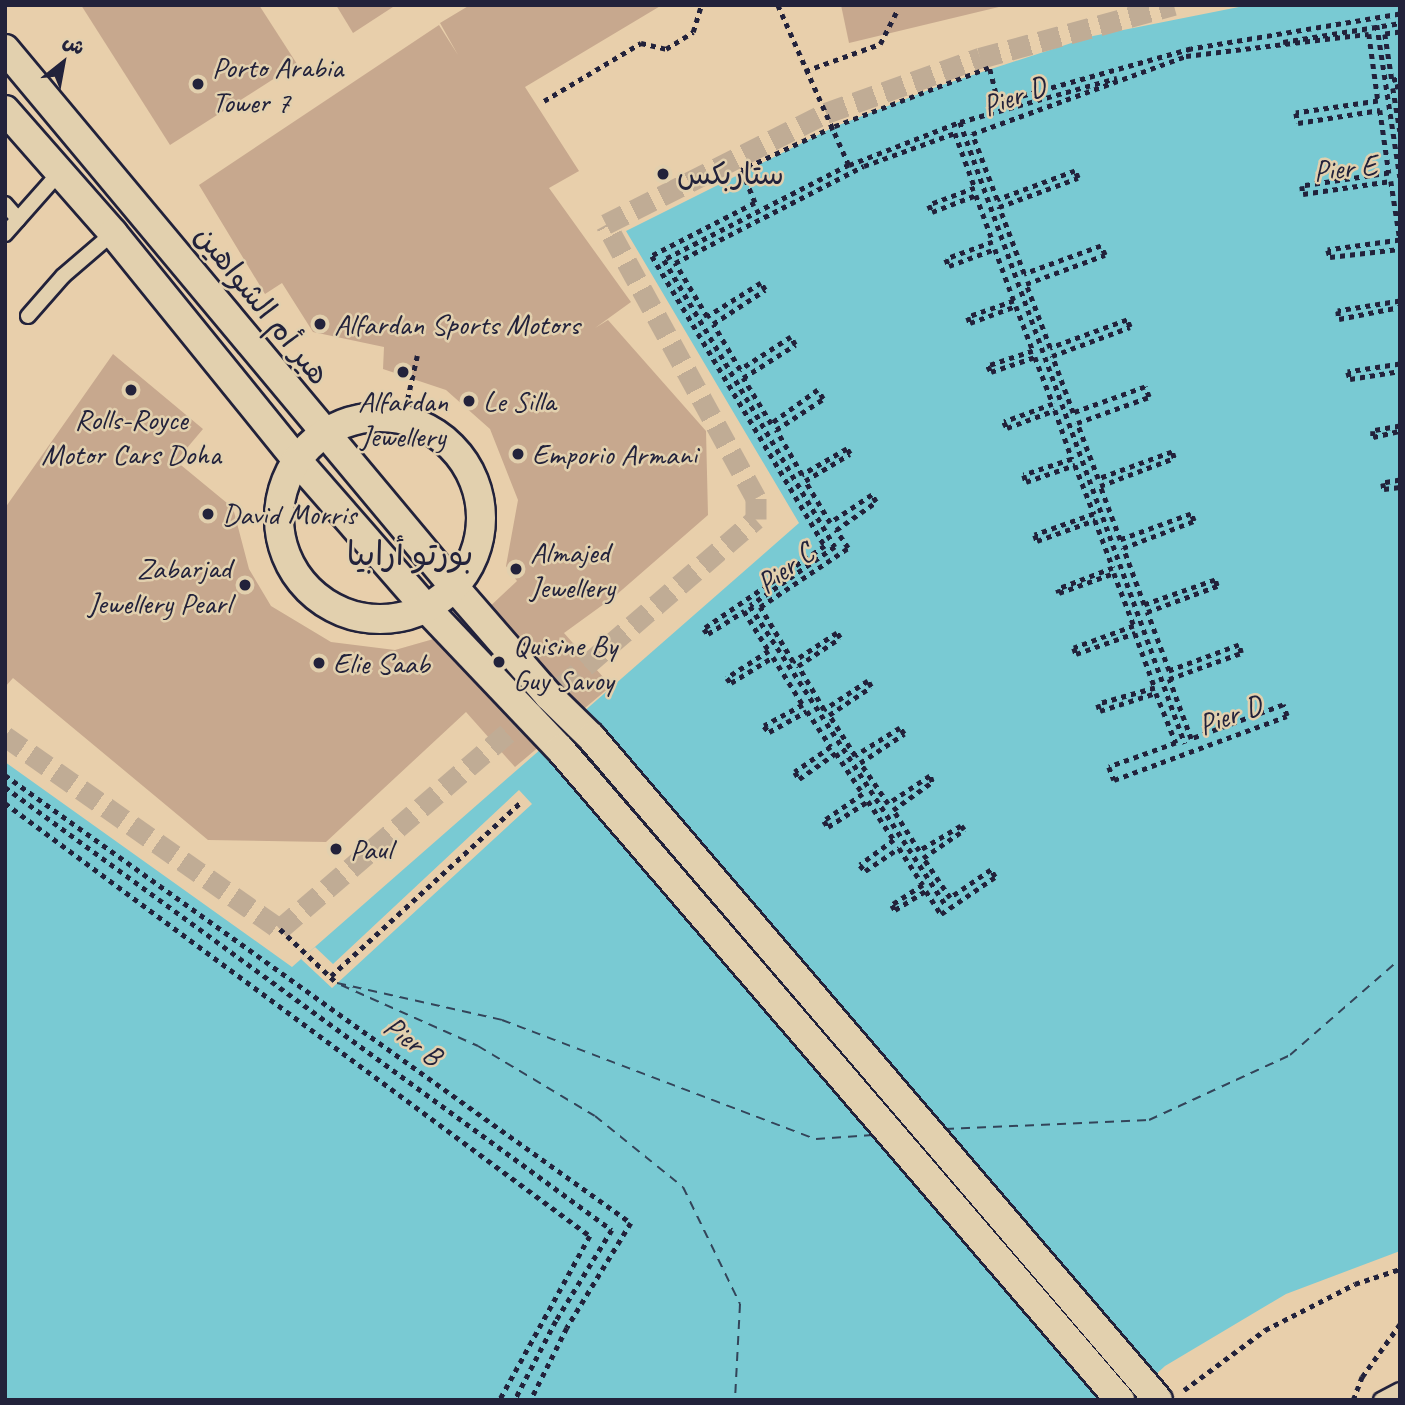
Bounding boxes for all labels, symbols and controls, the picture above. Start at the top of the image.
north arrow [28,28,98,98]
text: ش [59,29,89,61]
place label: Porto Arabia Tower 7 [212,49,344,119]
street label: Pier D [977,68,1051,124]
marker: Porto Arabia Tower 7 [190,76,206,92]
street label: Pier E [1312,147,1378,189]
place label: ستاربكس [677,156,784,192]
marker: ستاربكس [655,166,671,182]
street label: هير أم الشواهين [187,218,337,392]
place label: Alfardan Sports Motors [334,306,580,342]
marker: Alfardan Sports Motors [312,316,328,332]
marker: Alfardan Jewellery [395,364,411,380]
marker: Rolls-Royce Motor Cars Doha [123,382,139,398]
place label: Alfardan Jewellery [358,383,448,453]
place label: Le Silla [483,383,556,419]
marker: Le Silla [461,393,477,409]
place label: Rolls-Royce Motor Cars Doha [41,401,221,471]
place label: Emporio Armani [532,436,697,472]
marker: Emporio Armani [510,446,526,462]
place label: David Morris [222,496,356,532]
marker: David Morris [200,506,216,522]
place label: Almajed Jewellery [530,534,615,604]
district label: بورتو أرابيا [347,535,473,575]
street label: Pier C [749,535,821,601]
place label: Zabarjad Jewellery Pearl [88,550,231,620]
marker: Almajed Jewellery [508,561,524,577]
marker: Zabarjad Jewellery Pearl [237,577,253,593]
place label: Quisine By Guy Savoy [513,627,617,698]
place label: Elie Saab [333,645,429,681]
marker: Quisine By Guy Savoy [491,654,507,670]
marker: Elie Saab [311,655,327,671]
street label: Pier D [1193,687,1267,743]
place label: Paul [350,831,392,867]
marker: Paul [328,841,344,857]
street label: Pier B [377,1008,449,1074]

